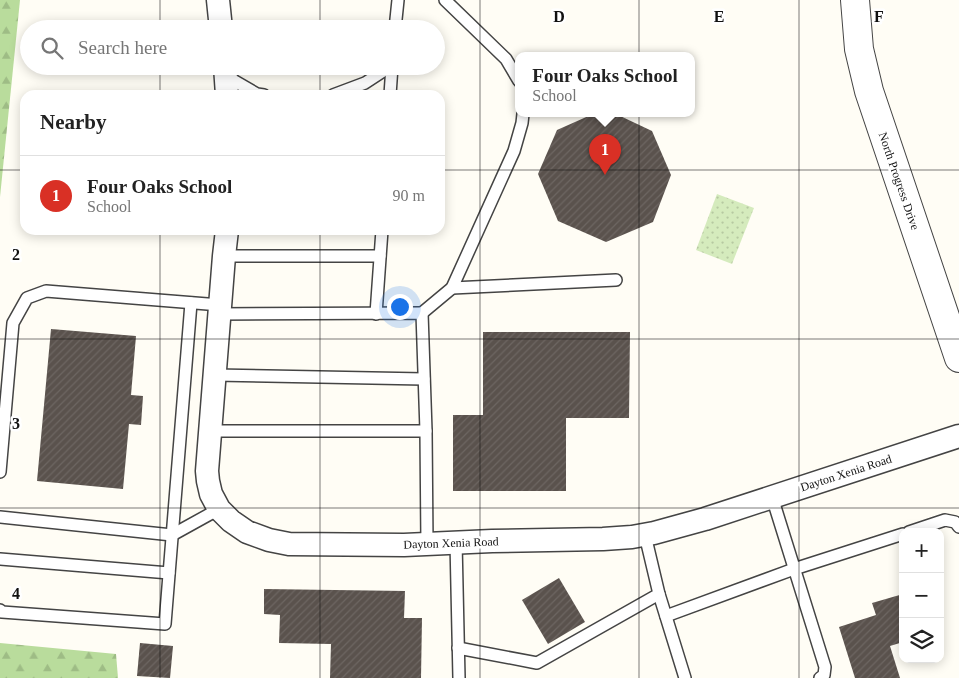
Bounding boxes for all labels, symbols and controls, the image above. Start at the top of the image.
text: D [553,8,565,25]
text: E [714,8,724,25]
text: F [874,8,884,25]
search box [20,20,445,75]
icon: search [38,34,66,62]
text: Search here [78,37,167,58]
popup [515,52,695,117]
text: Four Oaks School [532,65,678,86]
text: School [532,87,577,104]
text: Nearby [40,110,107,134]
street label: North Progress Drive [876,130,922,232]
pin: 1 [589,134,621,175]
text: Four Oaks School [87,176,232,197]
text: 1 [52,187,60,204]
text: 90 m [393,187,425,204]
text: School [87,198,131,215]
text: 2 [12,246,20,263]
your location [387,294,413,320]
text: 3 [12,415,20,432]
street label: Dayton Xenia Road [799,452,893,494]
map controls [899,528,944,663]
button: + [899,528,944,573]
street label: Dayton Xenia Road [403,534,499,552]
button: − [899,573,944,618]
text: 4 [12,585,20,602]
button: layers [899,618,944,663]

